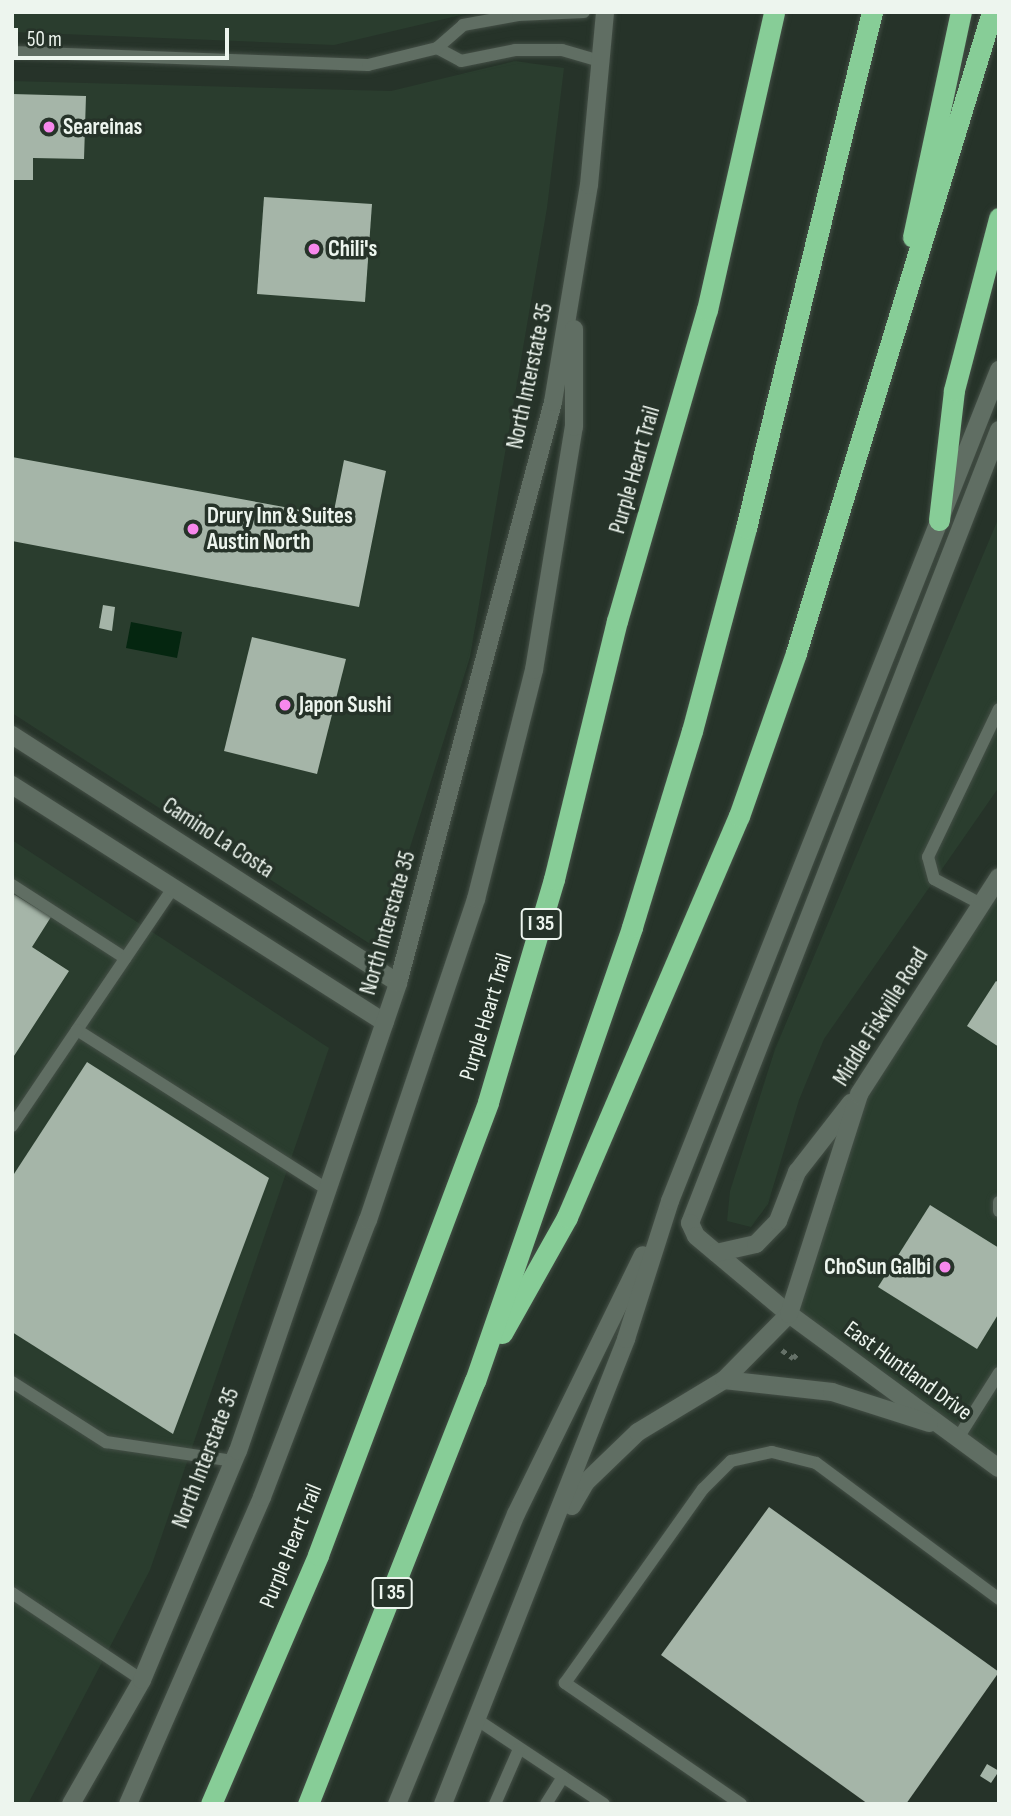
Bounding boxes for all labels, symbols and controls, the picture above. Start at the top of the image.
scale bar [18,14,233,58]
text: 50 m [27,27,62,52]
place label: Seareinas [63,113,142,141]
marker: Seareinas [41,119,57,135]
place label: Chili's [328,235,377,263]
marker: Chili's [306,241,322,257]
street label: North Interstate 35 [501,301,559,451]
street label: Purple Heart Trail [604,403,666,537]
place label: Drury Inn & Suites Austin North [207,502,353,556]
marker: Drury Inn & Suites Austin North [185,521,201,537]
place label: Japon Sushi [299,691,392,719]
marker: Japon Sushi [277,697,293,713]
street label: Camino La Costa [157,792,279,884]
street label: North Interstate 35 [354,848,422,998]
road number: I 35 [520,906,562,942]
street label: Middle Fiskville Road [828,943,934,1091]
street label: Purple Heart Trail [454,950,518,1084]
place label: ChoSun Galbi [824,1253,931,1281]
marker: ChoSun Galbi [937,1259,953,1275]
street label: East Huntland Drive [839,1315,977,1427]
street label: North Interstate 35 [167,1384,245,1532]
street label: Purple Heart Trail [254,1480,328,1612]
road number: I 35 [371,1576,413,1610]

